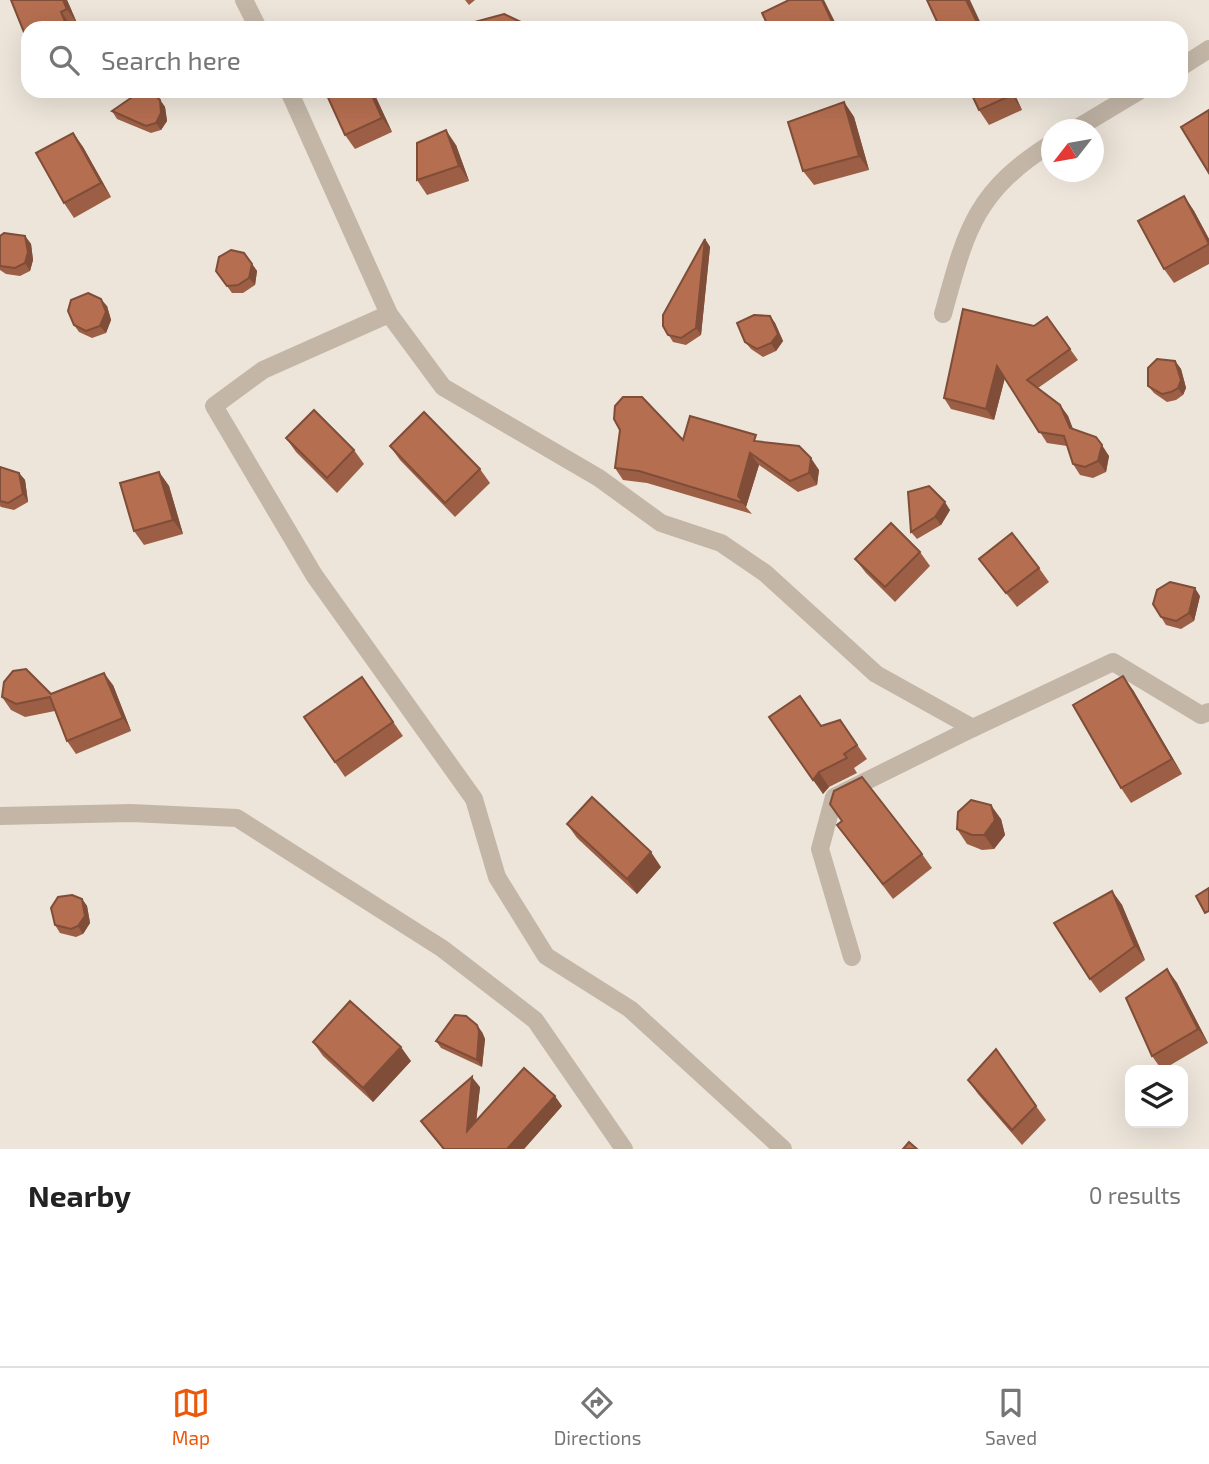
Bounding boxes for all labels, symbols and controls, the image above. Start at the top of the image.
search box [21,21,1188,98]
icon: search [45,41,83,79]
text: Search here [101,44,241,75]
north arrow [1041,119,1104,182]
map controls [1125,1065,1188,1128]
button: layers [1125,1065,1188,1128]
text: Nearby [28,1177,131,1213]
text: 0 results [1089,1181,1181,1209]
tab: Map [172,1384,210,1449]
tab: Directions [554,1384,641,1449]
tab: Saved [985,1384,1037,1449]

